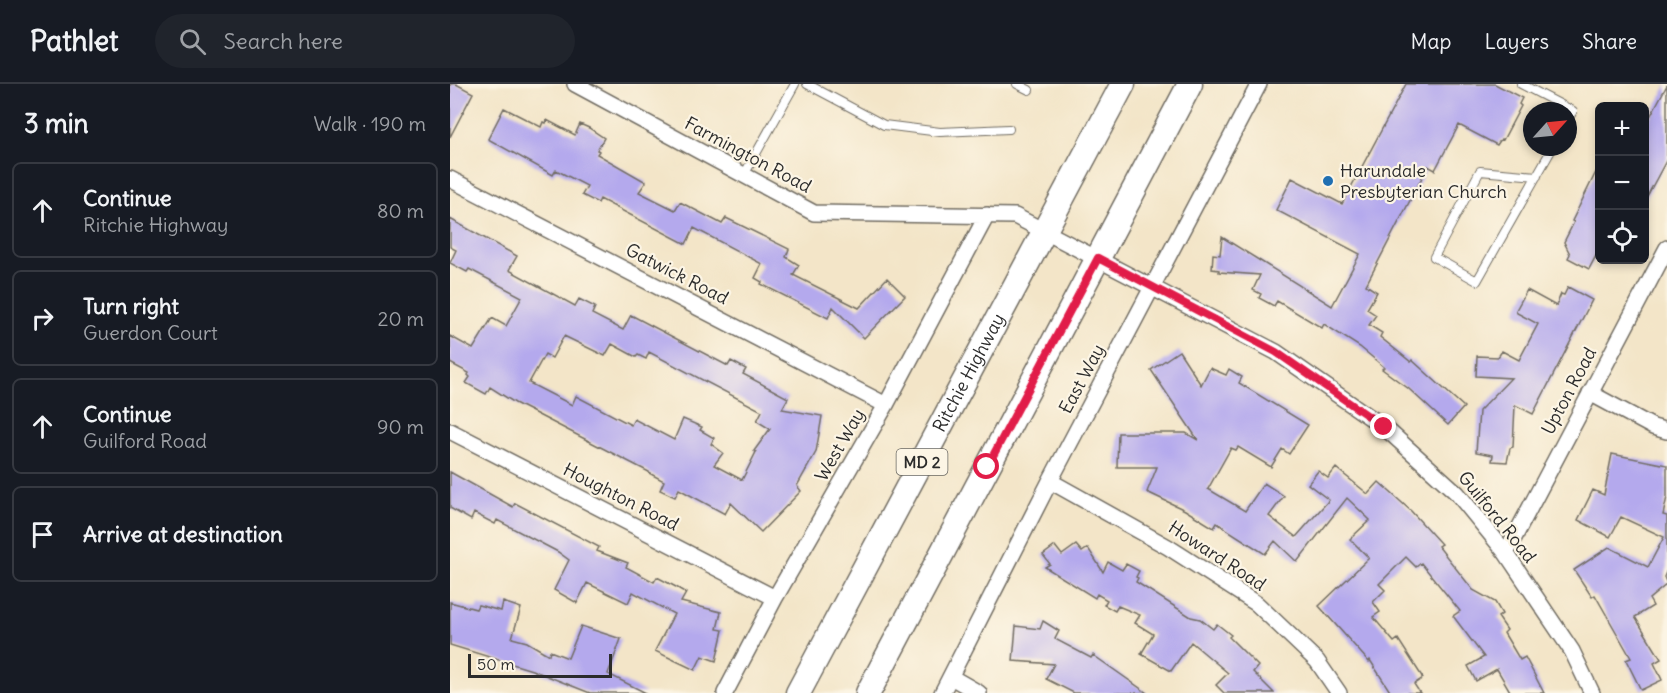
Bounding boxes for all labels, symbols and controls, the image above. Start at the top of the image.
search box [155,14,575,68]
text: Pathlet [30,23,119,59]
icon: search [176,25,209,58]
text: Search here [224,27,343,55]
text: Map [1411,28,1451,55]
text: Layers [1484,28,1549,55]
text: Share [1582,28,1637,55]
north arrow [1523,102,1577,156]
map controls [1595,102,1649,264]
button: + [1595,102,1649,156]
text: 3 min [24,107,89,140]
text: Walk · 190 m [314,111,426,136]
street label: Farmington Road [681,111,816,198]
button: − [1595,156,1649,210]
place label: Harundale Presbyterian Church [1340,159,1507,203]
marker: Harundale Presbyterian Church [1321,174,1335,188]
text: Continue [83,184,172,212]
icon: ahead [26,194,59,227]
text: 80 m [377,198,424,223]
button: locate [1595,210,1649,264]
text: Ritchie Highway [83,212,228,237]
street label: Gatwick Road [622,238,733,309]
text: Turn right [83,292,179,320]
icon: right [26,302,59,335]
text: 20 m [378,306,424,331]
street label: Ritchie Highway [927,309,1009,436]
text: Guerdon Court [83,320,218,345]
street label: East Way [1054,340,1109,417]
street label: Upton Road [1536,343,1601,438]
text: Continue [83,400,172,428]
street label: West Way [810,404,870,485]
icon: ahead [26,410,59,443]
route end [1370,413,1396,439]
text: 90 m [377,414,424,439]
text: Guilford Road [83,428,207,453]
road number: MD 2 [896,449,948,475]
route start [973,453,999,479]
street label: Houghton Road [559,458,683,536]
street label: Guilford Road [1453,466,1542,568]
street label: Howard Road [1164,516,1271,596]
icon: arrive [26,518,59,551]
text: Arrive at destination [83,520,283,548]
scale bar [468,651,612,678]
text: 50 m [477,654,515,674]

